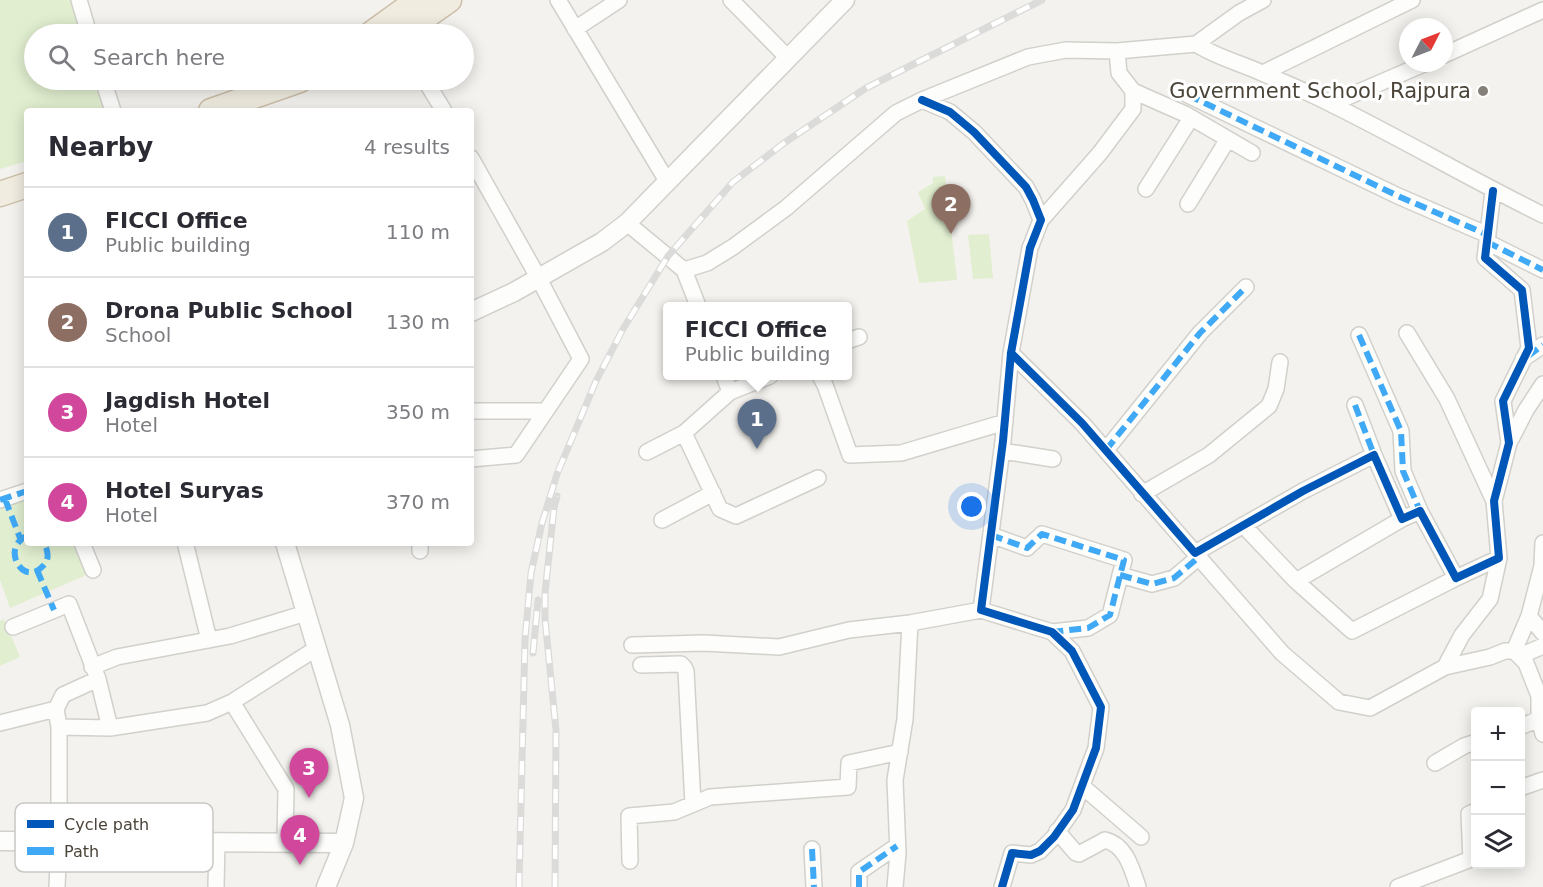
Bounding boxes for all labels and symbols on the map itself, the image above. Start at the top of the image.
north arrow [1399,18,1453,72]
place label: Government School, Rajpura [1169,79,1471,103]
marker: Government School, Rajpura [1476,84,1490,98]
pin: 2 [932,184,970,234]
pin: 1 [738,400,777,449]
your location [957,492,986,521]
pin: 3 [290,748,328,798]
legend [15,803,213,872]
text: Cycle path [64,815,149,834]
pin: 4 [280,816,320,865]
text: Path [64,842,99,861]

